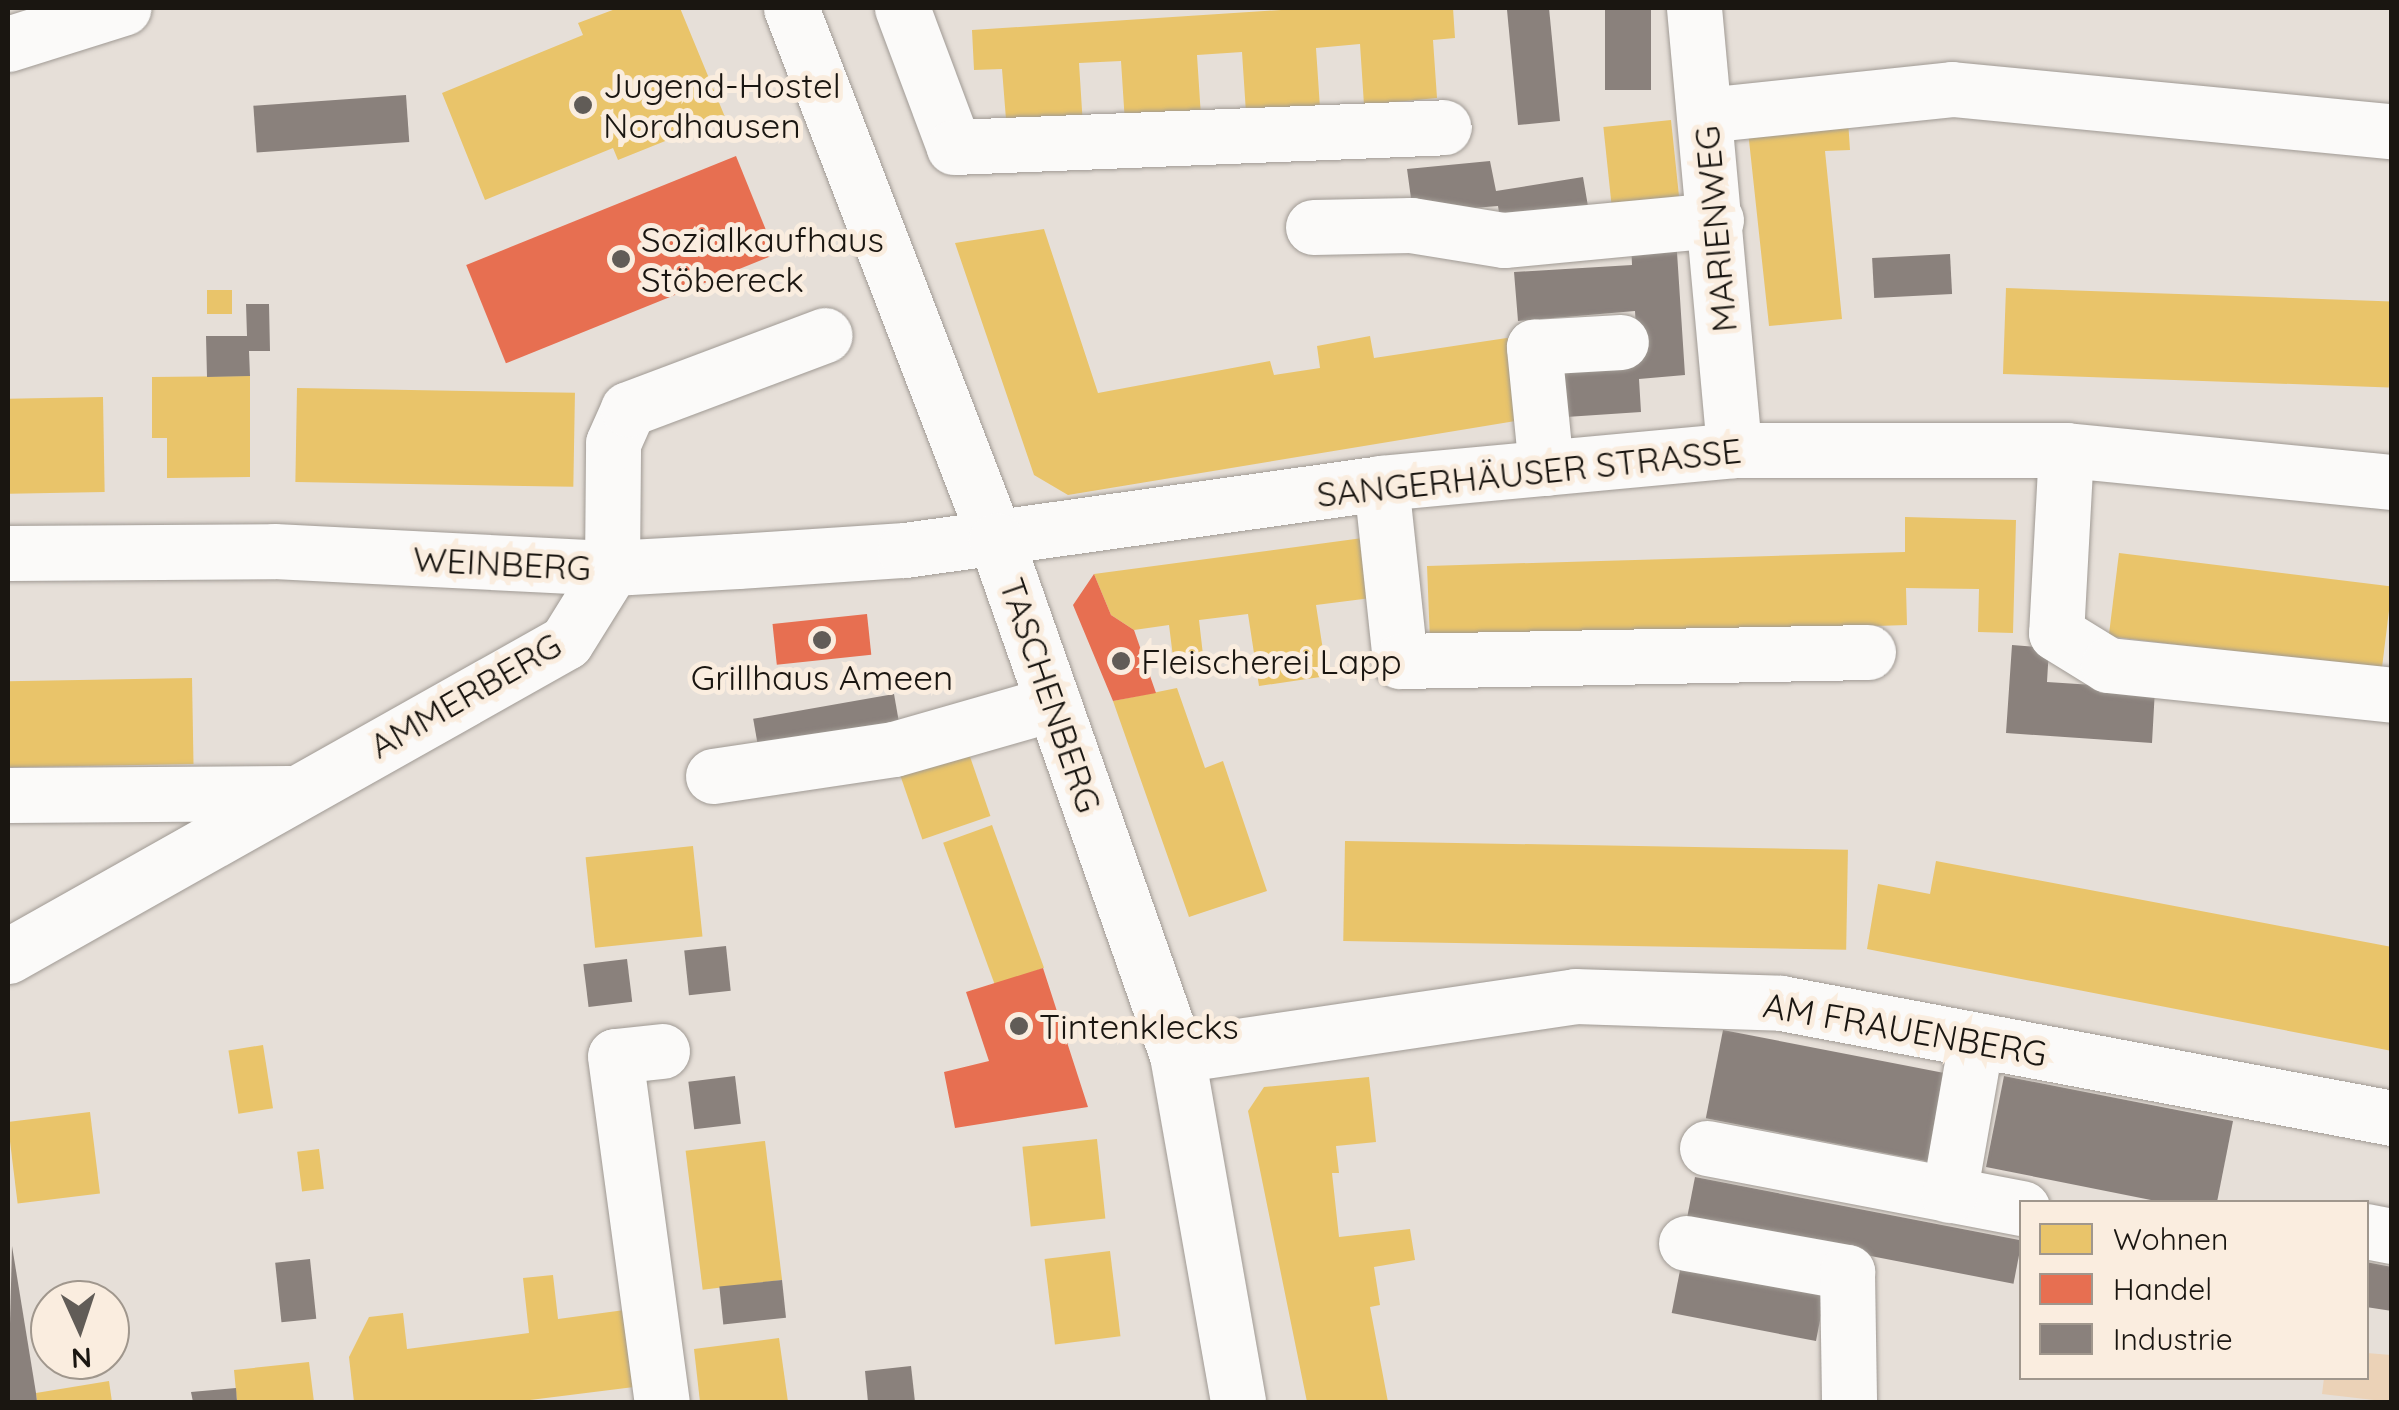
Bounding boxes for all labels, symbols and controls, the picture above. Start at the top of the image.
place label: Jugend-Hostel Nordhausen [603,64,841,146]
marker: Jugend-Hostel Nordhausen [572,94,594,116]
street label: MARIENWEG [1685,124,1745,334]
place label: Sozialkaufhaus Stöbereck [641,218,884,300]
marker: Sozialkaufhaus Stöbereck [610,248,632,270]
street label: SANGERHÄUSER STRASSE [1315,429,1743,515]
street label: WEINBERG [412,537,592,589]
street label: TASCHENBERG [991,572,1111,818]
street label: AMMERBERG [362,623,568,767]
marker: Grillhaus Ameen [811,629,833,651]
place label: Fleischerei Lapp [1141,640,1402,682]
marker: Fleischerei Lapp [1110,650,1132,672]
place label: Grillhaus Ameen [691,656,953,698]
street label: AM FRAUENBERG [1760,983,2050,1075]
place label: Tintenklecks [1039,1005,1239,1047]
marker: Tintenklecks [1008,1015,1030,1037]
legend [2019,1200,2369,1380]
text: Wohnen [2113,1220,2228,1258]
text: Handel [2113,1270,2212,1308]
north arrow [30,1280,130,1380]
text: Industrie [2113,1320,2233,1358]
text: N [70,1340,93,1376]

